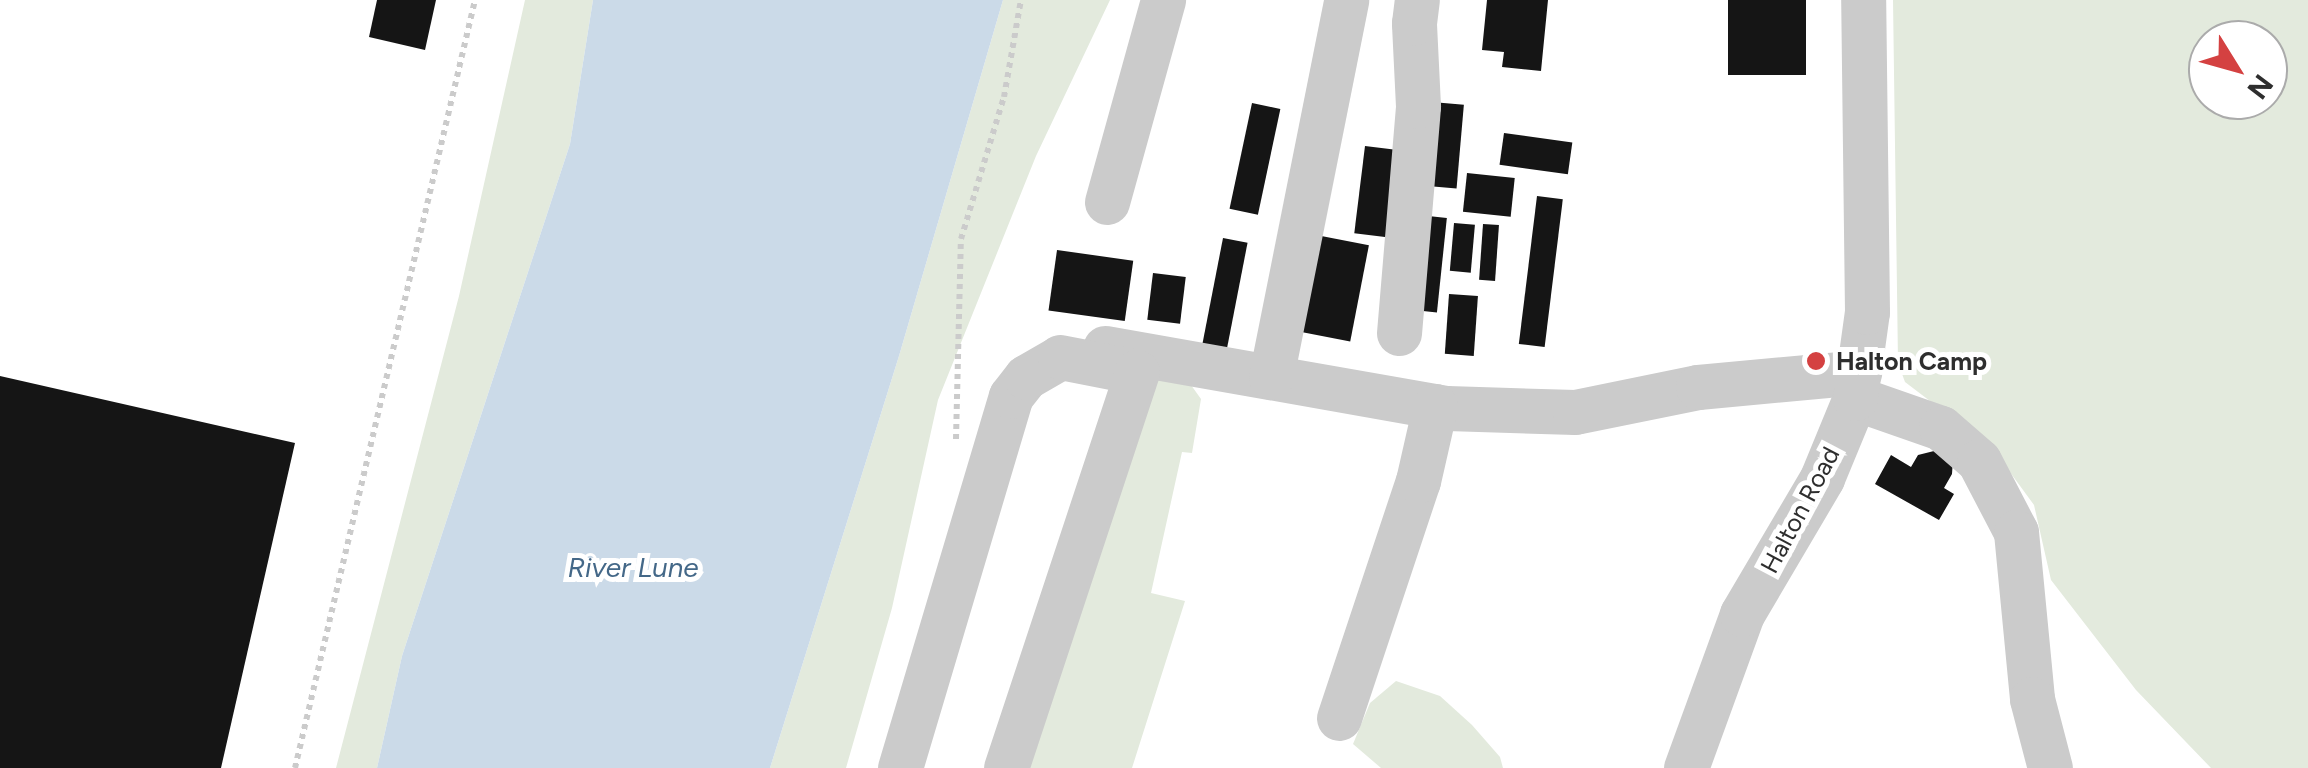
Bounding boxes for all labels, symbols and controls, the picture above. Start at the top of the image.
north arrow [2188,20,2288,120]
text: N [2240,68,2280,106]
place label: Halton Camp [1836,346,1987,376]
marker: Halton Camp [1805,350,1827,372]
street label: Halton Road [1754,442,1846,578]
water label: River Lune [567,550,699,584]

